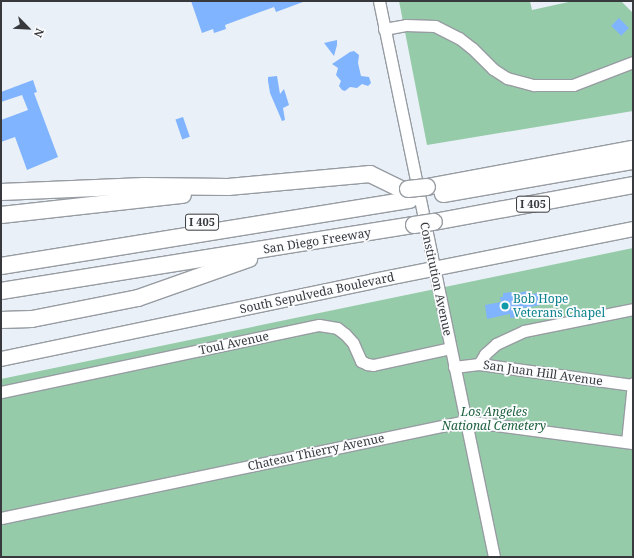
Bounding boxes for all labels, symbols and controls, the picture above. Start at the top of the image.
north arrow [8,8,48,48]
text: N [31,26,48,40]
road number: I 405 [516,195,550,213]
road number: I 405 [185,213,219,231]
street label: Constitution Avenue [417,221,455,337]
street label: San Diego Freeway [262,225,372,257]
street label: South Sepulveda Boulevard [238,270,396,316]
place label: Bob Hope Veterans Chapel [513,292,605,320]
marker: Bob Hope Veterans Chapel [500,301,510,311]
street label: Toul Avenue [198,329,270,357]
street label: San Juan Hill Avenue [482,357,604,389]
park label: Los Angeles National Cemetery [442,405,546,433]
street label: Chateau Thierry Avenue [246,430,386,474]

